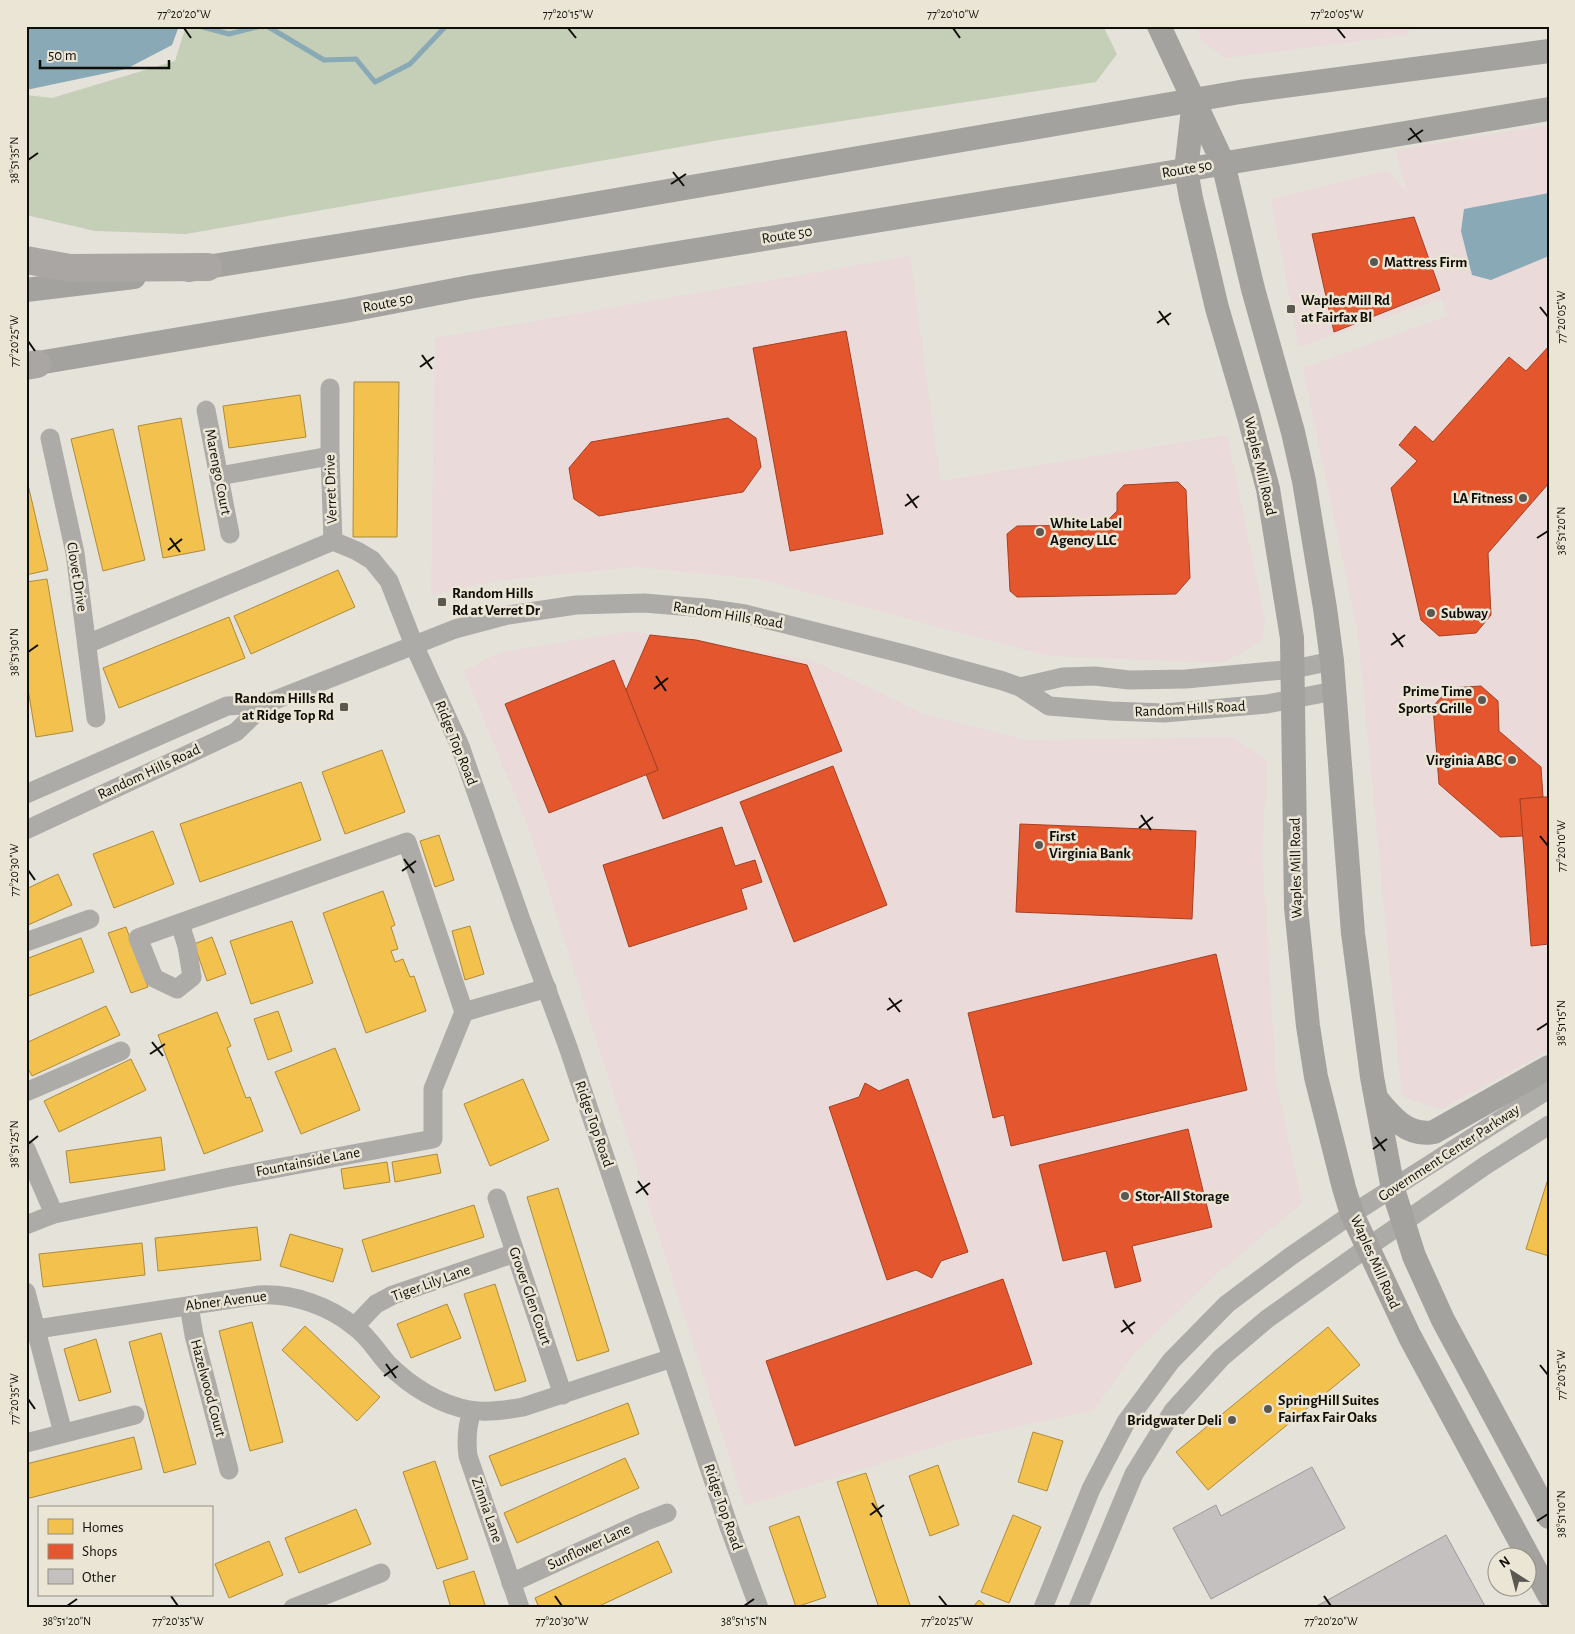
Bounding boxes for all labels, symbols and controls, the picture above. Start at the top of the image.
text: 77°20'20"W [157,8,211,20]
text: 77°20'15"W [543,8,594,20]
text: 77°20'10"W [927,8,979,20]
text: 77°20'05"W [1311,8,1364,20]
scale bar [40,38,169,70]
text: 50 m [48,48,77,63]
text: 38°51'35"N [8,137,20,183]
street label: Route 50 [1161,157,1213,181]
street label: Route 50 [761,224,813,246]
place label: Mattress Firm [1384,255,1467,270]
marker: Mattress Firm [1368,256,1380,268]
text: 77°20'05"W [1555,290,1567,343]
street label: Route 50 [362,291,415,315]
place label: Waples Mill Rd at Fairfax Bl [1301,293,1390,325]
marker: Waples Mill Rd at Fairfax Bl [1285,303,1297,315]
text: 77°20'25"W [8,315,20,367]
street label: Waples Mill Road [1241,415,1279,517]
street label: Marengo Court [202,428,234,516]
street label: Verret Drive [322,454,340,524]
place label: LA Fitness [1453,491,1513,506]
marker: LA Fitness [1517,492,1529,504]
text: 38°51'20"N [1555,507,1567,555]
place label: White Label Agency LLC [1050,516,1122,548]
marker: White Label Agency LLC [1034,526,1046,538]
street label: Clovet Drive [64,541,90,613]
place label: Random Hills Rd at Verret Dr [452,586,541,618]
marker: Random Hills Rd at Verret Dr [436,596,448,608]
street label: Random Hills Road [672,599,784,631]
place label: Subway [1441,606,1488,621]
marker: Subway [1425,607,1437,619]
text: 38°51'30"N [8,628,20,676]
place label: Prime Time Sports Grille [1398,684,1472,716]
place label: Random Hills Rd at Ridge Top Rd [234,691,334,723]
marker: Prime Time Sports Grille [1476,694,1488,706]
street label: Ridge Top Road [432,698,480,788]
street label: Random Hills Road [1134,699,1246,719]
marker: Random Hills Rd at Ridge Top Rd [338,701,350,713]
street label: Random Hills Road [95,742,203,802]
place label: Virginia ABC [1426,753,1502,768]
marker: Virginia ABC [1506,754,1518,766]
street label: Waples Mill Road [1288,817,1304,919]
text: 77°20'10"W [1555,820,1567,872]
place label: First Virginia Bank [1049,829,1131,861]
marker: First Virginia Bank [1033,839,1045,851]
text: 77°20'30"W [8,843,20,896]
text: 38°51'15"N [1555,1000,1567,1046]
street label: Ridge Top Road [572,1079,616,1169]
street label: Government Center Parkway [1376,1101,1523,1204]
text: 38°51'25"N [8,1120,20,1168]
street label: Fountainside Lane [255,1145,361,1179]
place label: Stor-All Storage [1135,1189,1229,1204]
marker: Stor-All Storage [1119,1190,1131,1202]
street label: Waples Mill Road [1348,1213,1402,1311]
street label: Grover Glen Court [506,1245,554,1347]
street label: Tiger Lily Lane [390,1262,472,1304]
street label: Abner Avenue [184,1289,268,1313]
street label: Hazelwood Court [188,1338,228,1439]
text: 77°20'15"W [1555,1349,1567,1400]
text: 77°20'35"W [8,1373,20,1425]
place label: SpringHill Suites Fairfax Fair Oaks [1278,1393,1379,1425]
marker: SpringHill Suites Fairfax Fair Oaks [1262,1403,1274,1415]
place label: Bridgwater Deli [1127,1413,1222,1428]
marker: Bridgwater Deli [1226,1414,1238,1426]
street label: Ridge Top Road [701,1462,745,1552]
street label: Zinnia Lane [469,1476,505,1544]
text: 38°51'10"N [1555,1490,1567,1538]
legend [38,1506,212,1596]
text: Homes [82,1520,124,1535]
street label: Sunflower Lane [545,1521,633,1573]
text: Shops [82,1544,117,1559]
north arrow [1488,1546,1538,1596]
text: N [1497,1554,1513,1571]
text: Other [82,1570,116,1585]
text: 38°51'20"N [43,1615,91,1627]
text: 77°20'35"W [152,1615,204,1627]
text: 77°20'30"W [536,1615,589,1627]
text: 38°51'15"N [721,1615,767,1627]
text: 77°20'25"W [921,1615,973,1627]
text: 77°20'20"W [1304,1615,1358,1627]

